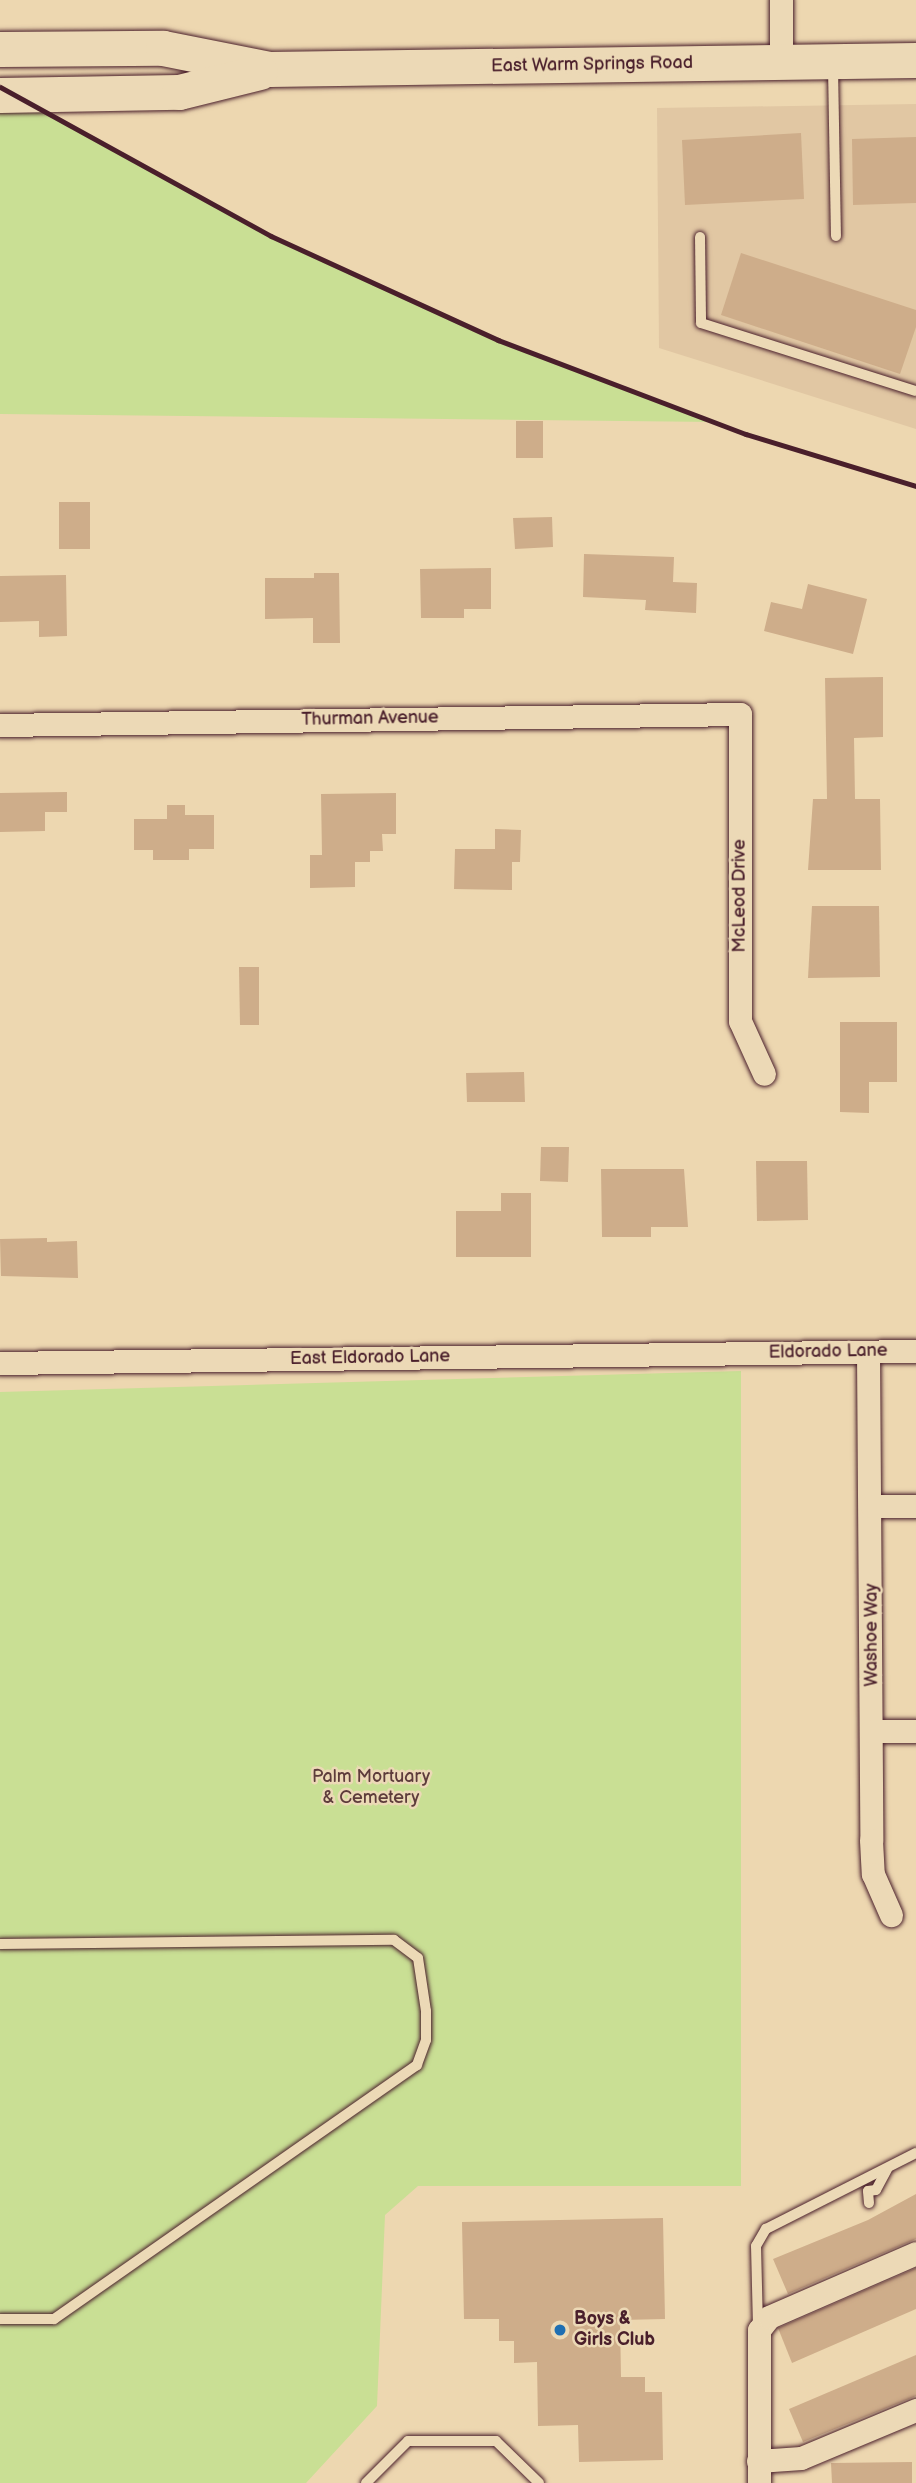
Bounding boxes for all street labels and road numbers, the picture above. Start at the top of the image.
street label: East Warm Springs Road [490,52,694,78]
street label: Thurman Avenue [301,707,439,731]
street label: McLeod Drive [729,839,751,953]
street label: Eldorado Lane [768,1340,888,1364]
street label: East Eldorado Lane [290,1346,450,1370]
street label: Washoe Way [861,1583,883,1687]

